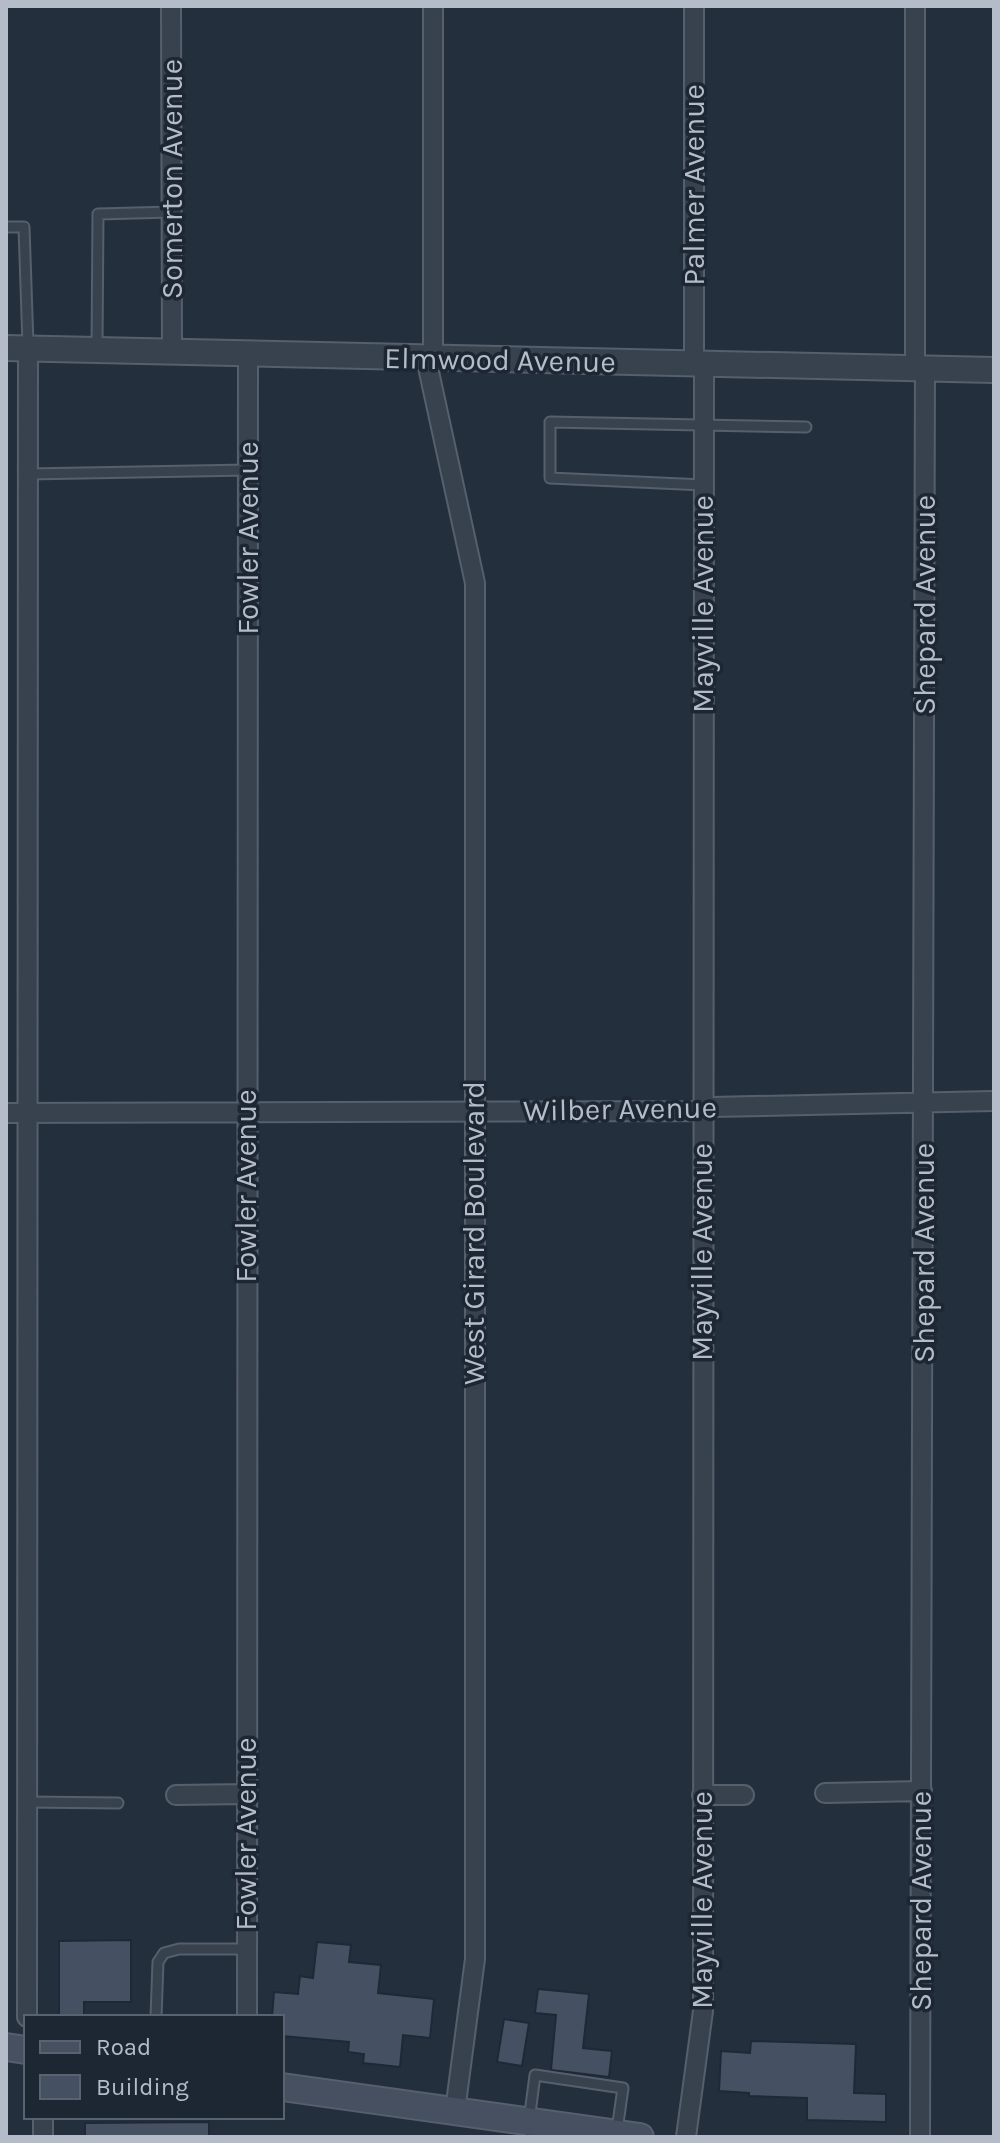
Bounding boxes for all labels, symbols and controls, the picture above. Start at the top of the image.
street label: Somerton Avenue [154,59,190,299]
street label: Palmer Avenue [676,84,712,286]
street label: Elmwood Avenue [384,340,616,380]
street label: Fowler Avenue [230,441,266,635]
street label: Mayville Avenue [685,495,721,713]
street label: Shepard Avenue [907,495,943,715]
street label: West Girard Boulevard [456,1081,492,1385]
street label: Fowler Avenue [228,1089,264,1283]
street label: Wilber Avenue [523,1089,717,1129]
street label: Mayville Avenue [684,1143,720,1361]
street label: Shepard Avenue [906,1143,942,1363]
street label: Fowler Avenue [228,1737,264,1931]
street label: Mayville Avenue [684,1791,720,2009]
street label: Shepard Avenue [903,1791,939,2011]
legend [24,2015,284,2119]
text: Road [96,2033,151,2061]
text: Building [96,2073,189,2101]

